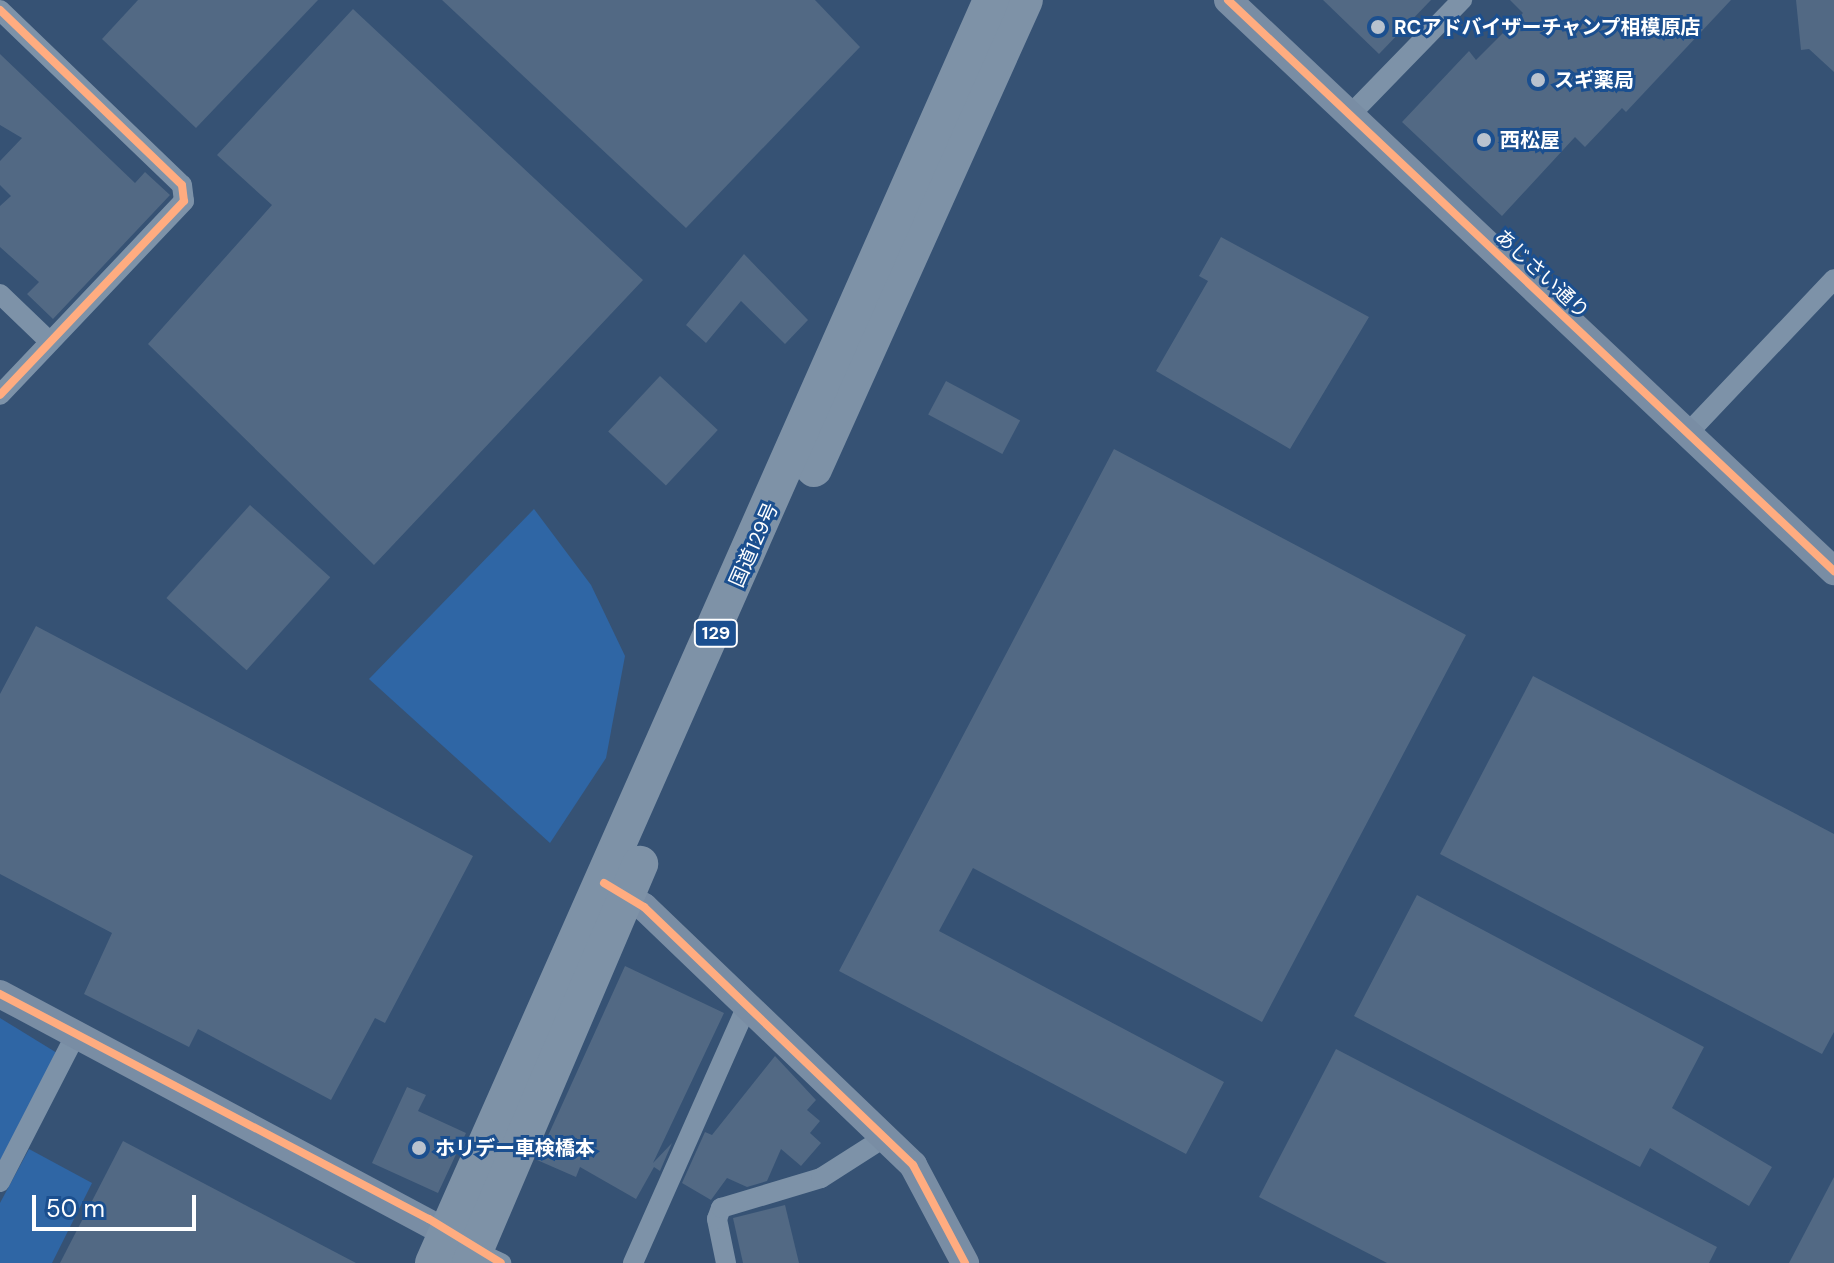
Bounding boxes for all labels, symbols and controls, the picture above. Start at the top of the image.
place label: RCアドバイザーチャンプ相模原店 [1394,15,1701,39]
marker: RCアドバイザーチャンプ相模原店 [1369,18,1387,36]
place label: スギ薬局 [1554,68,1634,92]
marker: スギ薬局 [1529,71,1547,89]
place label: 西松屋 [1500,128,1560,152]
marker: 西松屋 [1475,131,1493,149]
street label: あじさい通り [1490,224,1594,324]
street label: 国道129号 [725,499,783,591]
road number: 129 [692,619,740,647]
place label: ホリデー車検橋本 [435,1136,595,1160]
marker: ホリデー車検橋本 [410,1139,428,1157]
scale bar [36,1179,200,1229]
text: 50 m [46,1193,105,1224]

